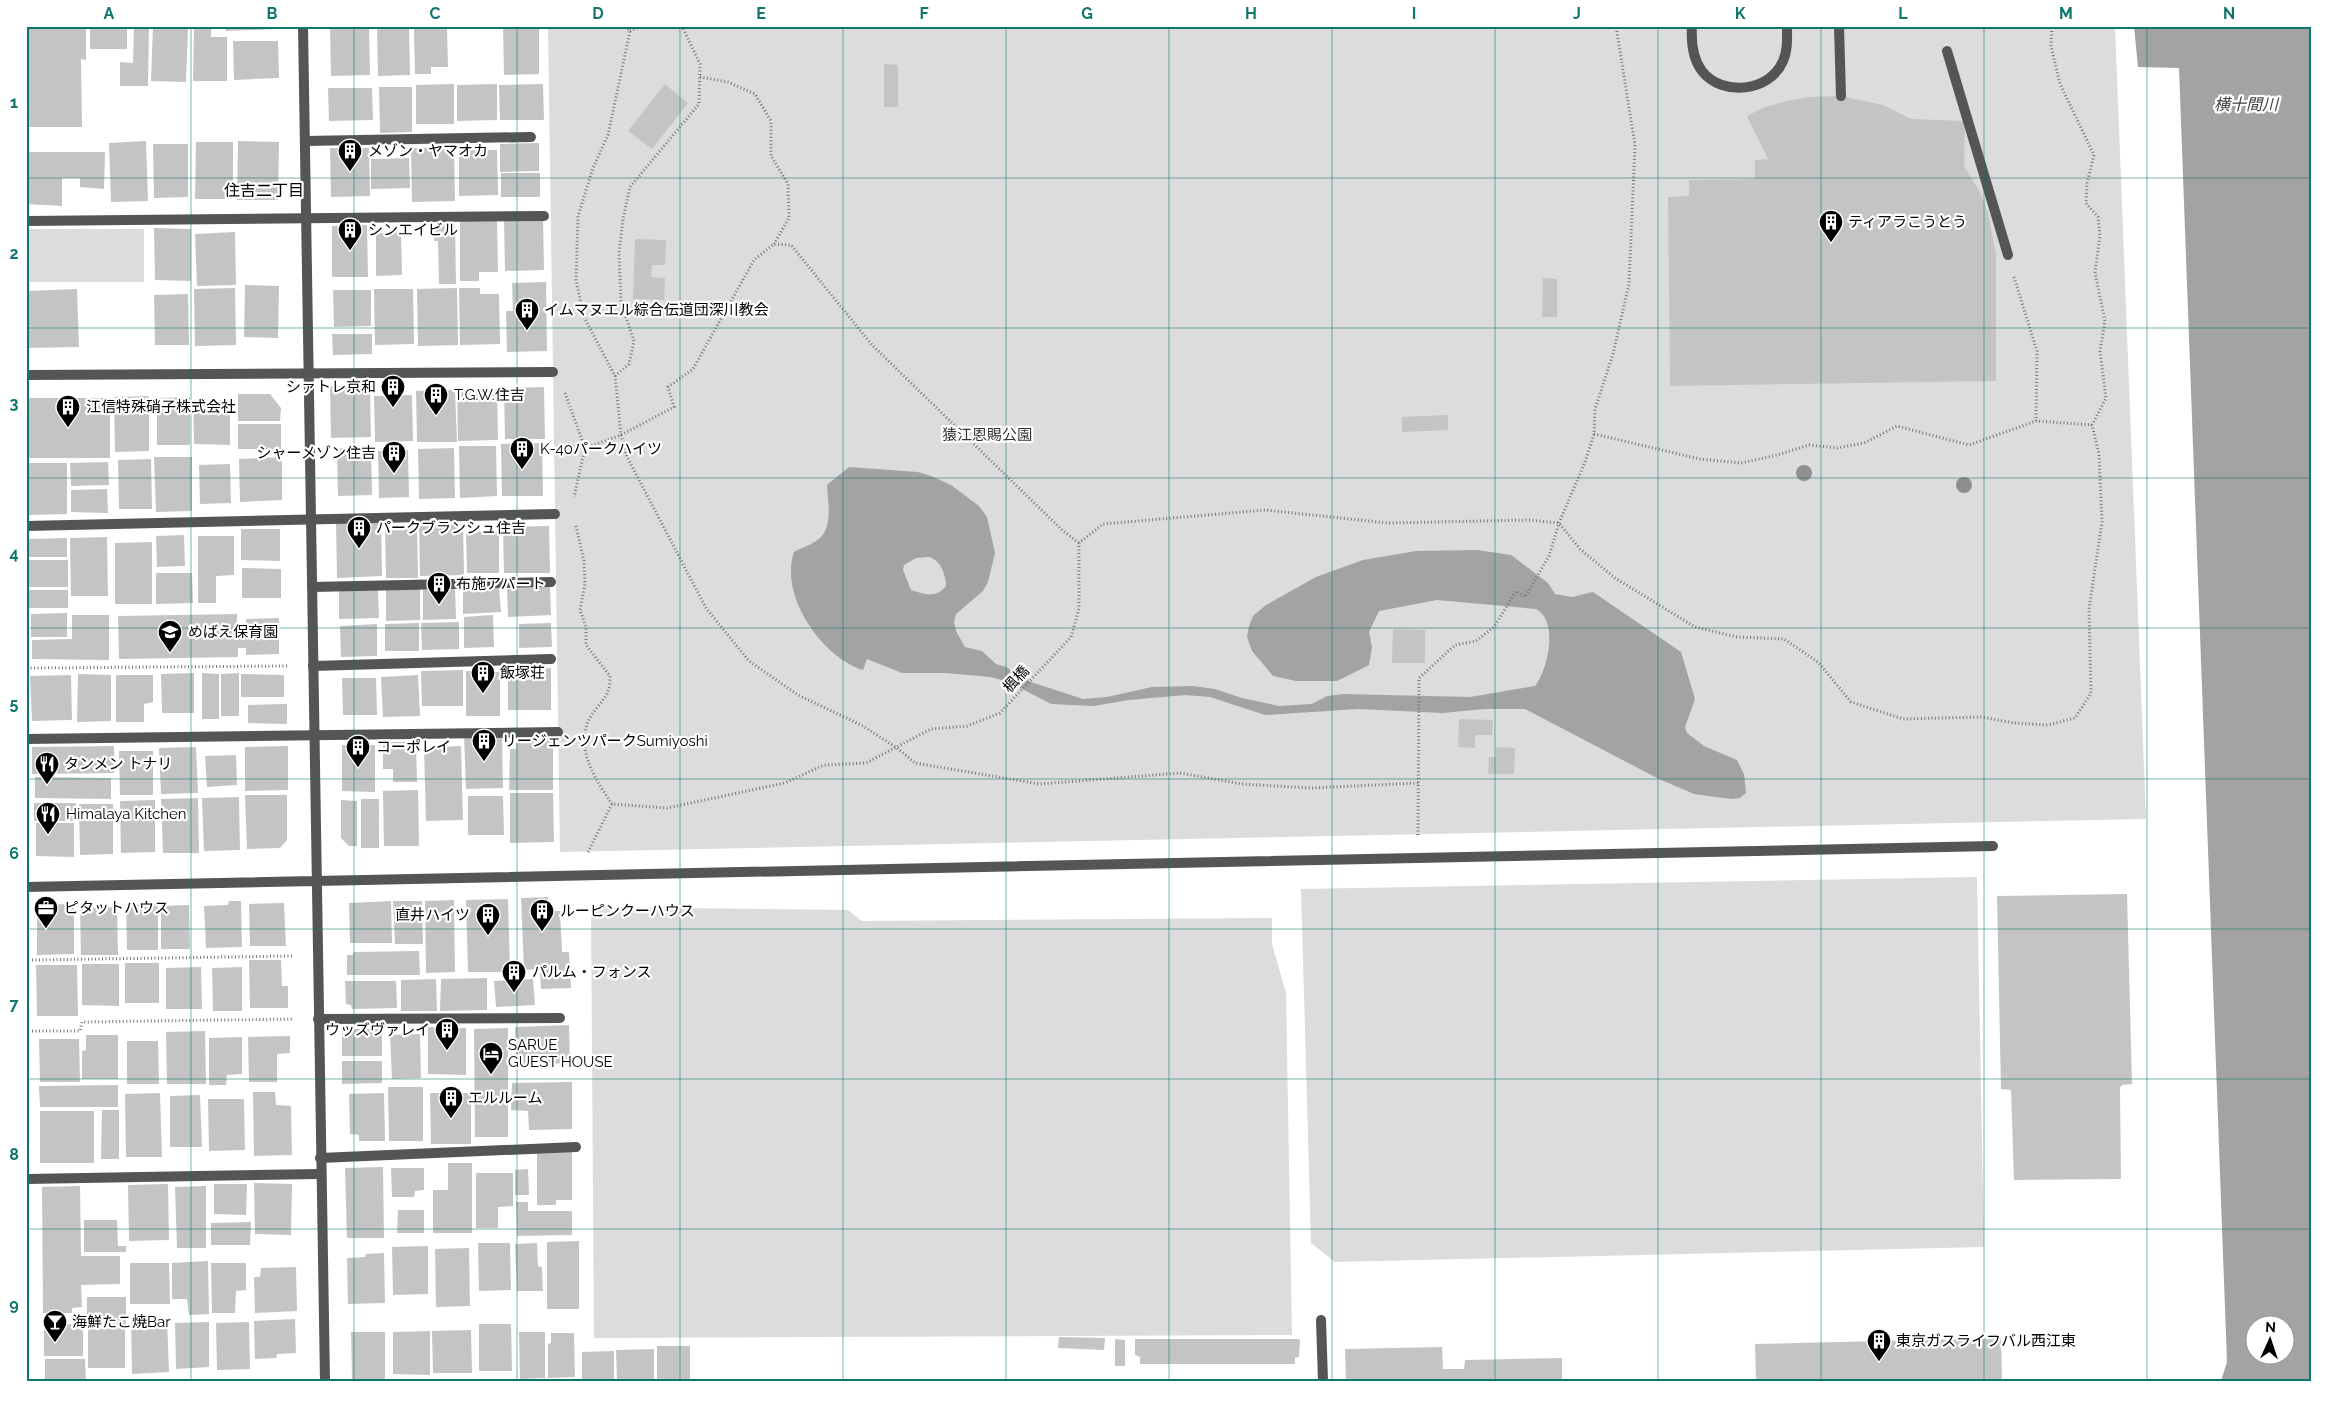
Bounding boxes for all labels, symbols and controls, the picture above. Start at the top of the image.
text: A [104,4,115,23]
text: B [267,4,278,23]
text: C [430,4,441,23]
text: D [592,4,604,23]
text: E [756,4,766,23]
text: F [919,4,929,23]
text: G [1081,4,1093,23]
text: H [1245,4,1257,23]
text: I [1412,4,1416,23]
text: J [1573,4,1581,23]
text: K [1735,4,1746,23]
text: L [1898,4,1908,23]
text: M [2059,4,2073,23]
text: N [2223,4,2235,23]
text: 1 [10,93,18,112]
water label: 横十間川 [2214,95,2280,114]
building icon: メゾン・ヤマオカ [337,138,363,172]
place label: メゾン・ヤマオカ [368,142,488,160]
district label: 住吉二丁目 [224,181,304,200]
building icon: ティアラこうとう [1818,209,1844,243]
place label: ティアラこうとう [1848,213,1967,231]
building icon: シンエイビル [337,217,363,251]
place label: シンエイビル [368,221,458,239]
text: 2 [9,244,19,263]
building icon: イムマヌエル綜合伝道団深川教会 [514,297,540,331]
place label: イムマヌエル綜合伝道団深川教会 [544,301,769,319]
building icon: シァトレ京和 [380,374,406,408]
place label: シァトレ京和 [286,378,376,396]
building icon: T.G.W.住吉 [423,382,449,416]
place label: T.G.W.住吉 [454,386,525,404]
text: 3 [10,394,19,413]
building icon: 江信特殊硝子株式会社 [55,394,81,428]
place label: 江信特殊硝子株式会社 [86,398,236,416]
park label: 猿江恩賜公園 [942,426,1032,444]
building icon: K-40パークハイツ [509,436,535,470]
building icon: シャーメゾン住吉 [381,440,407,474]
place label: K-40パークハイツ [540,440,662,458]
place label: シャーメゾン住吉 [257,444,376,462]
building icon: パークブランシュ住吉 [346,515,372,549]
place label: パークブランシュ住吉 [376,519,526,537]
text: 4 [9,544,19,563]
building icon: 布施アパート [426,571,452,605]
place label: 布施アパート [456,575,546,593]
school or university icon: めばえ保育園 [157,619,183,653]
place label: めばえ保育園 [188,623,278,641]
building icon: 飯塚荘 [470,660,496,694]
street label: 楓橋 [999,662,1033,696]
place label: 飯塚荘 [500,664,545,682]
text: 5 [10,694,19,713]
building icon: リージェンツパークSumiyoshi [471,728,497,762]
place label: リージェンツパークSumiyoshi [502,732,708,750]
building icon: コーポレイ [345,734,371,768]
place label: コーポレイ [376,738,451,756]
restaurant icon: タンメン トナリ [34,751,60,785]
place label: タンメン トナリ [64,755,172,773]
restaurant icon: Himalaya Kitchen [35,801,61,835]
place label: Himalaya Kitchen [66,805,187,823]
text: 6 [9,844,19,863]
office icon: ピタットハウス [33,895,59,929]
building icon: ルーピンクーハウス [529,898,555,932]
place label: ピタットハウス [64,899,169,917]
building icon: 直井ハイツ [475,902,501,936]
place label: ルーピンクーハウス [560,902,695,920]
place label: 直井ハイツ [395,906,470,924]
building icon: パルム・フォンス [501,959,527,993]
place label: パルム・フォンス [532,963,651,981]
text: 7 [10,995,19,1014]
building icon: ウッズヴァレイ [434,1017,460,1051]
place label: ウッズヴァレイ [325,1021,430,1039]
place label: SARUE GUEST HOUSE [508,1036,613,1071]
hotel icon: SARUE GUEST HOUSE [478,1041,504,1075]
building icon: エルルーム [438,1085,464,1119]
place label: エルルーム [468,1089,543,1107]
text: 8 [9,1145,19,1164]
text: 9 [9,1295,19,1314]
bar icon: 海鮮たこ焼Bar [42,1309,68,1343]
place label: 海鮮たこ焼Bar [72,1313,171,1331]
north arrow [2246,1314,2296,1364]
text: N [2265,1319,2276,1335]
building icon: 東京ガスライフバル西江東 [1866,1328,1892,1362]
place label: 東京ガスライフバル西江東 [1896,1332,2076,1350]

